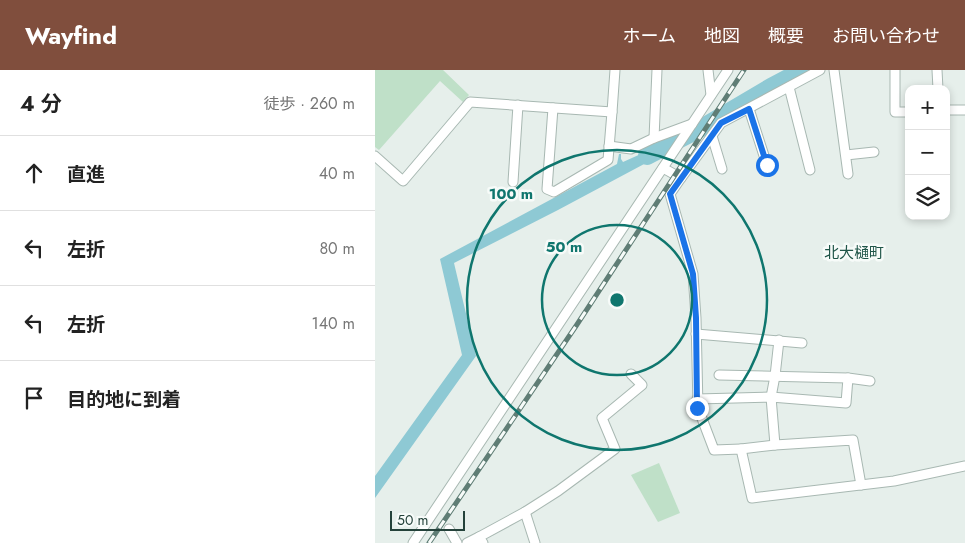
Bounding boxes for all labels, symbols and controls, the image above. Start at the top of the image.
text: Wayfind [25,18,117,53]
text: ホーム [623,23,676,49]
text: 地図 [704,23,740,49]
text: 概要 [768,23,804,49]
text: お問い合わせ [832,23,940,49]
map controls [905,85,950,220]
button: + [905,85,950,130]
text: 4 分 [20,89,62,119]
text: 徒歩 · 260 m [263,92,355,115]
button: − [905,130,950,175]
route start [756,154,779,177]
icon: ahead [20,159,48,187]
text: 直進 [67,161,105,188]
text: 40 m [319,162,355,185]
button: layers [905,175,950,220]
text: 100 m [489,183,533,205]
icon: left [20,234,48,262]
text: 左折 [67,236,105,263]
text: 50 m [546,236,582,258]
text: 80 m [319,237,355,260]
district label: 北大樋町 [824,242,884,264]
centre of rings [608,291,626,309]
icon: left [20,309,48,337]
text: 左折 [67,311,105,338]
text: 140 m [312,312,355,335]
icon: arrive [20,384,48,412]
text: 目的地に到着 [67,386,181,413]
route end [686,397,709,420]
scale bar [390,508,465,531]
text: 50 m [397,510,428,530]

